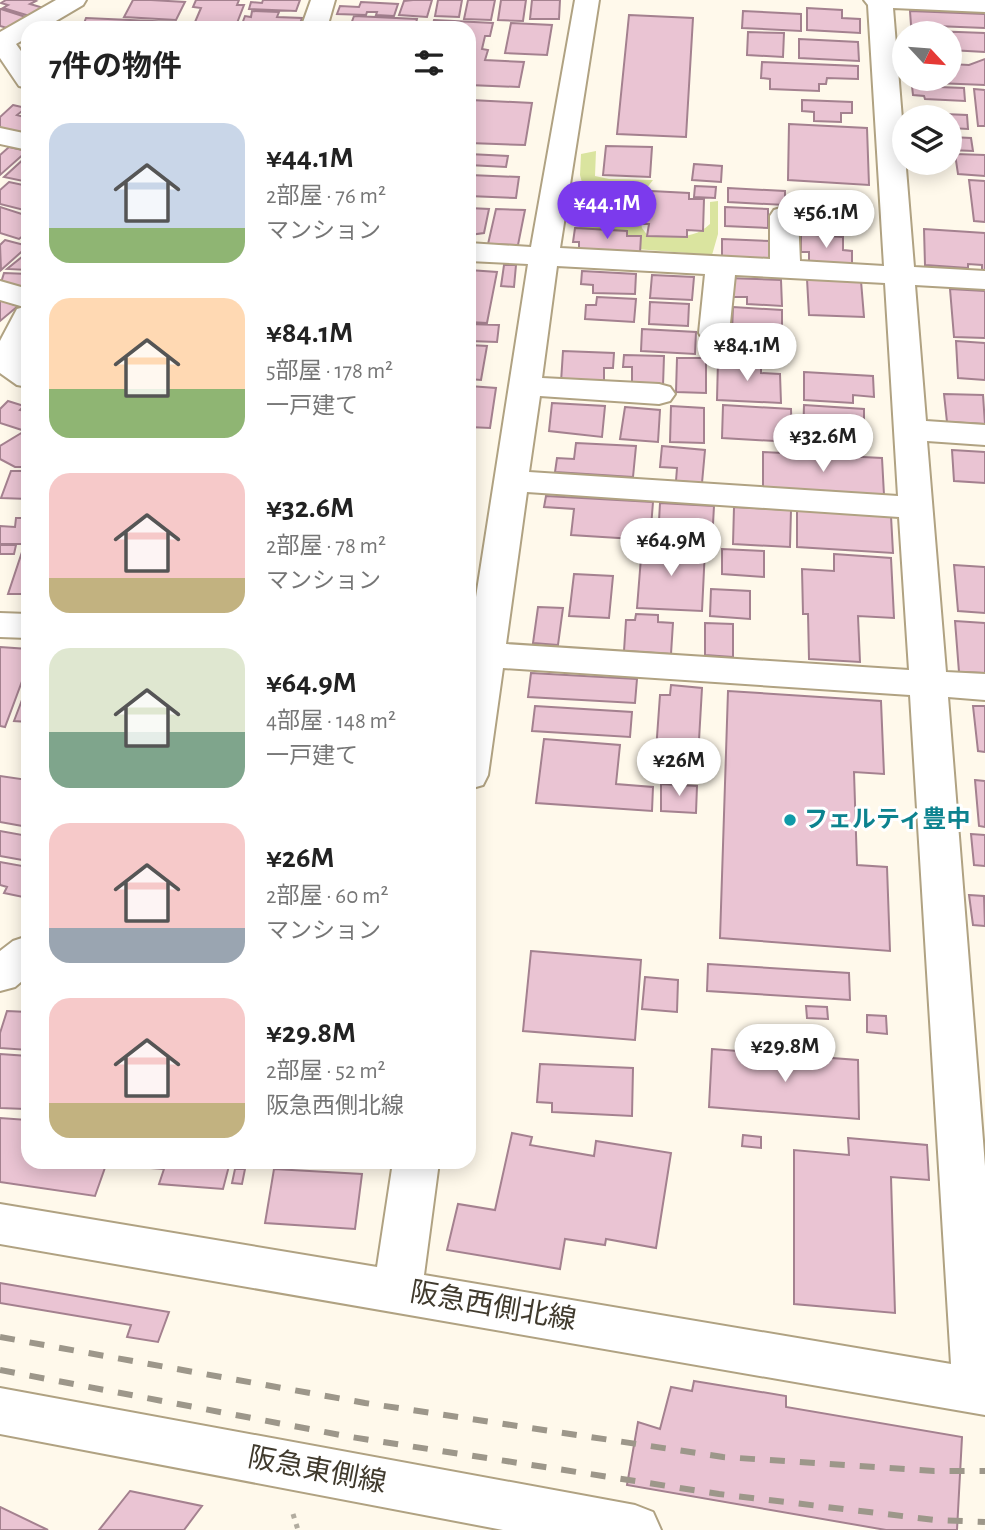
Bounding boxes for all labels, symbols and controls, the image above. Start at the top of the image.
north arrow [892,21,962,91]
map controls [892,21,962,175]
icon: filters [410,44,448,82]
text: 7件の物件 [49,52,182,82]
button: layers [892,105,962,175]
text: ¥44.1M [266,143,354,173]
icon: home [105,151,189,235]
pin: ¥44.1M [550,182,664,241]
text: 2部屋 · 76 m² [266,185,386,208]
pin: ¥56.1M [769,190,883,250]
text: ¥44.1M [573,192,641,215]
text: ¥56.1M [793,201,859,224]
text: マンション [266,220,381,243]
text: ¥84.1M [266,318,353,348]
pin: ¥84.1M [690,324,804,383]
icon: home [105,326,189,410]
text: ¥84.1M [714,334,780,357]
text: 5部屋 · 178 m² [266,360,393,383]
text: 一戸建て [266,395,358,418]
pin: ¥32.6M [766,414,880,474]
text: ¥32.6M [789,425,857,448]
text: ¥32.6M [266,493,354,523]
icon: home [105,501,189,585]
pin: ¥64.9M [614,518,728,578]
text: ¥64.9M [636,529,706,552]
text: 2部屋 · 78 m² [266,535,386,558]
text: マンション [266,570,381,593]
text: ¥64.9M [266,668,357,698]
icon: home [105,676,189,760]
text: 4部屋 · 148 m² [266,710,396,733]
pin: ¥26M [638,738,720,798]
text: 一戸建て [266,745,358,768]
text: ¥26M [653,749,705,772]
place label: フェルティ豊中 [804,806,971,832]
marker: フェルティ豊中 [782,812,798,828]
text: ¥26M [266,843,334,873]
icon: home [105,851,189,935]
text: 2部屋 · 60 m² [266,885,389,908]
text: マンション [266,920,381,943]
text: ¥29.8M [266,1018,356,1048]
pin: ¥29.8M [728,1024,842,1084]
icon: home [105,1026,189,1110]
text: ¥29.8M [751,1035,819,1058]
text: 2部屋 · 52 m² [266,1060,386,1083]
text: 阪急西側北線 [266,1095,404,1118]
street label: 阪急西側北線 [408,1277,579,1335]
street label: 阪急東側線 [246,1442,389,1498]

